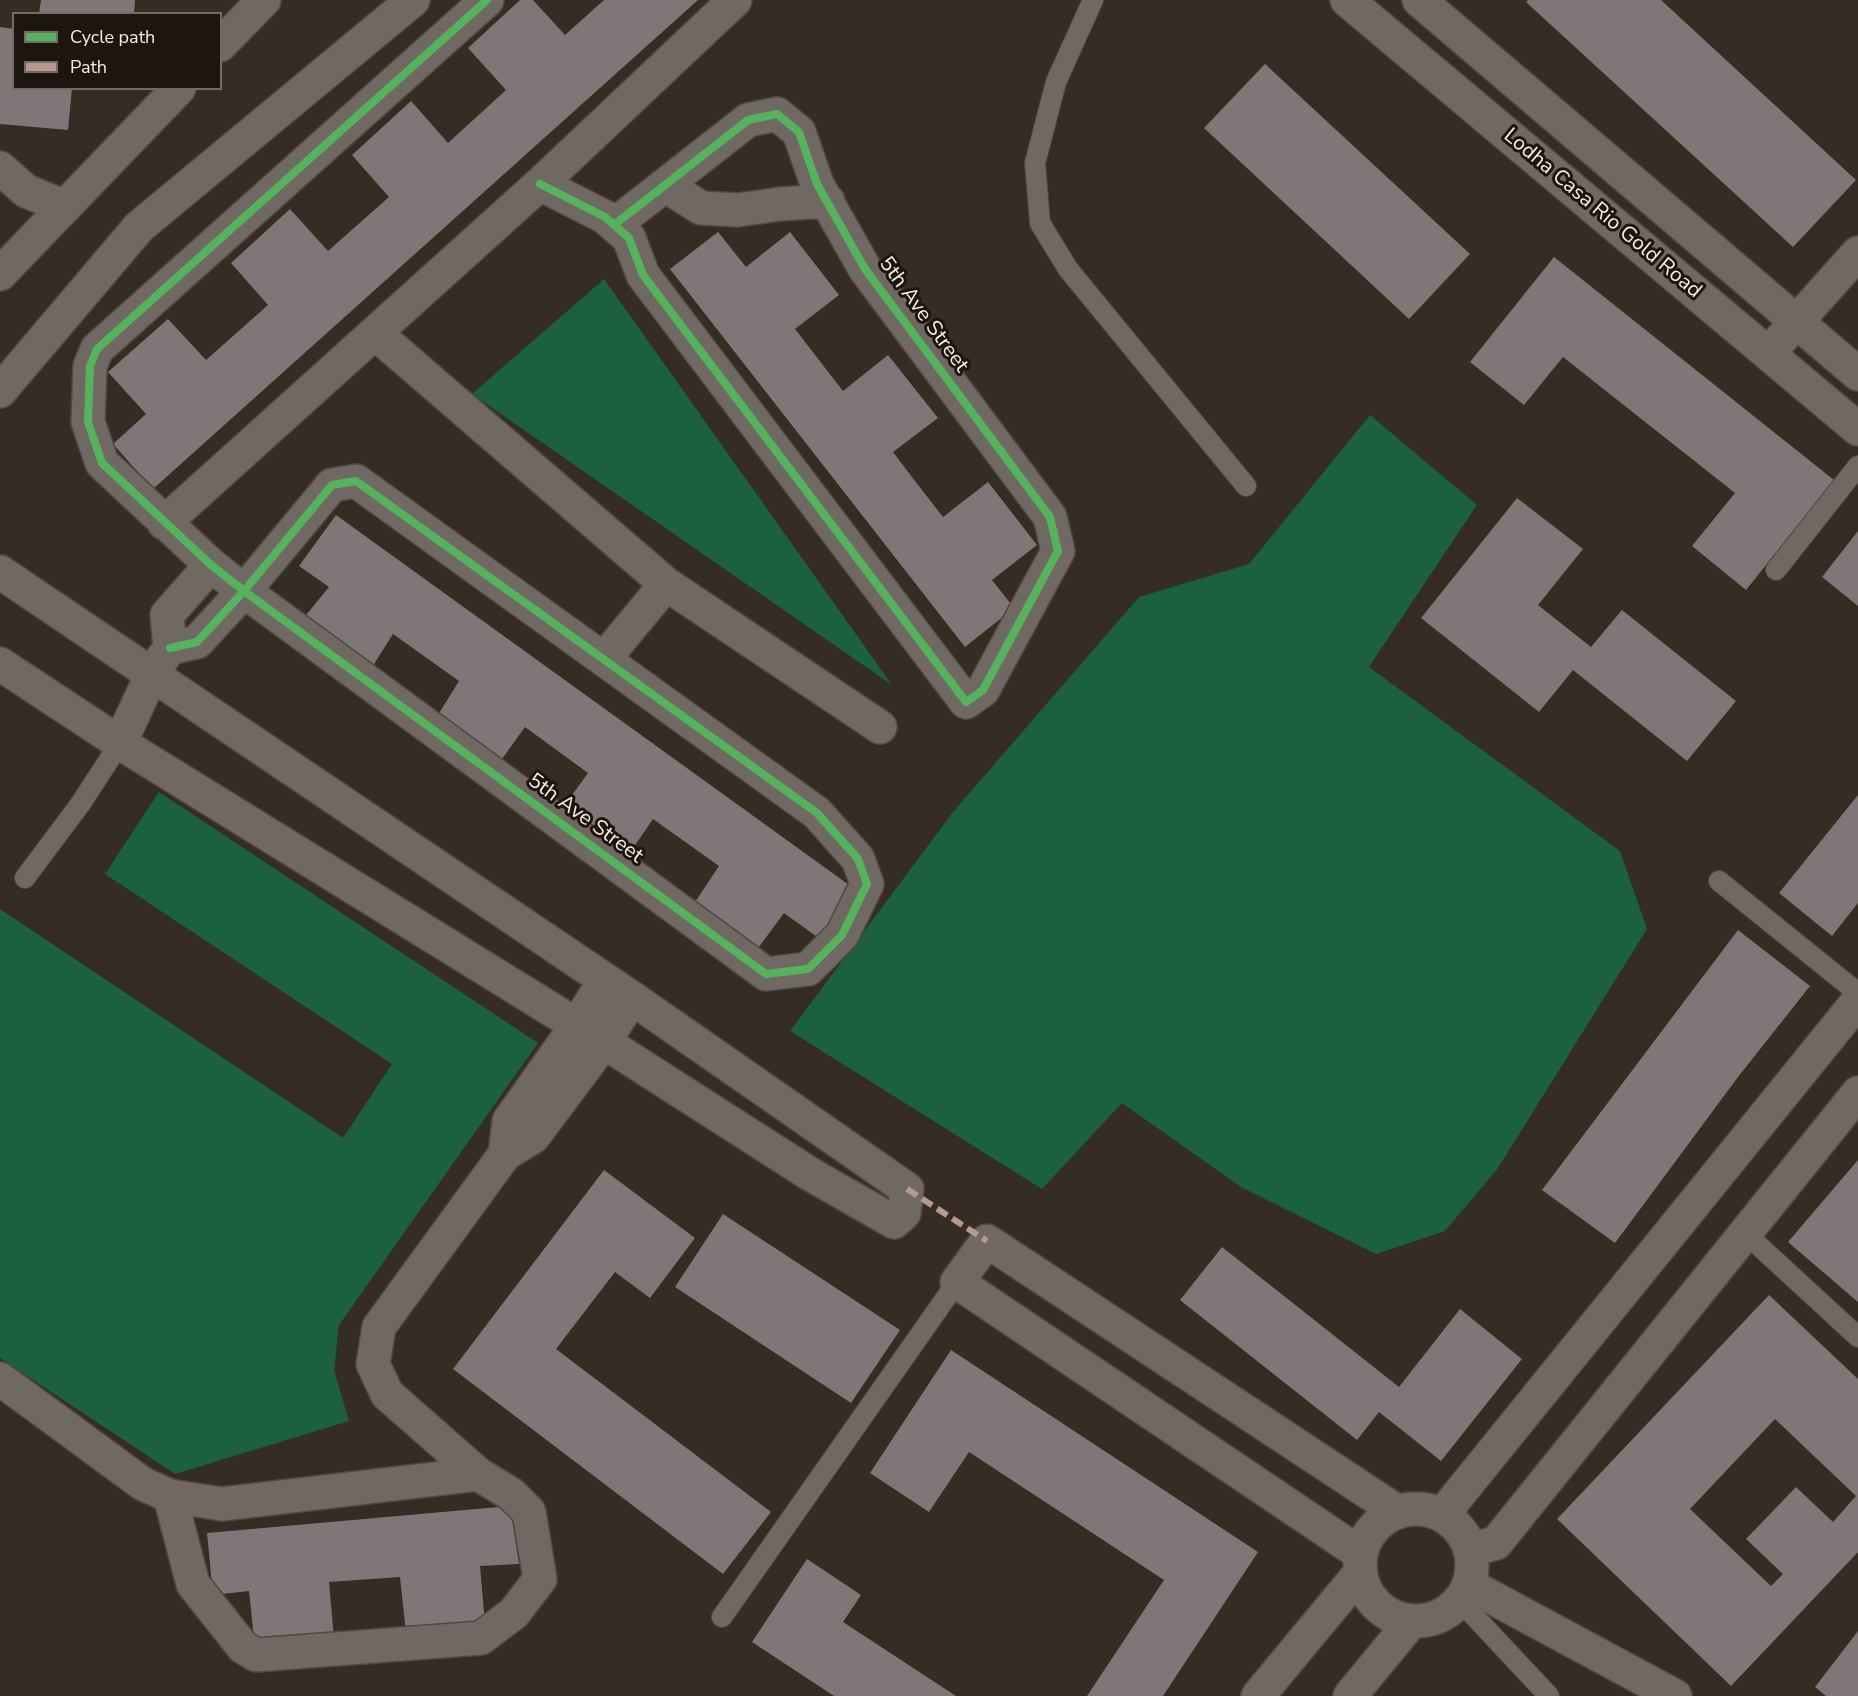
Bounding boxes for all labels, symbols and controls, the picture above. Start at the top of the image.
legend [12,12,222,90]
text: Cycle path [70,25,155,49]
text: Path [70,55,107,79]
street label: Lodha Casa Rio Gold Road [1498,124,1706,304]
street label: 5th Ave Street [873,252,973,378]
street label: 5th Ave Street [522,769,648,869]

